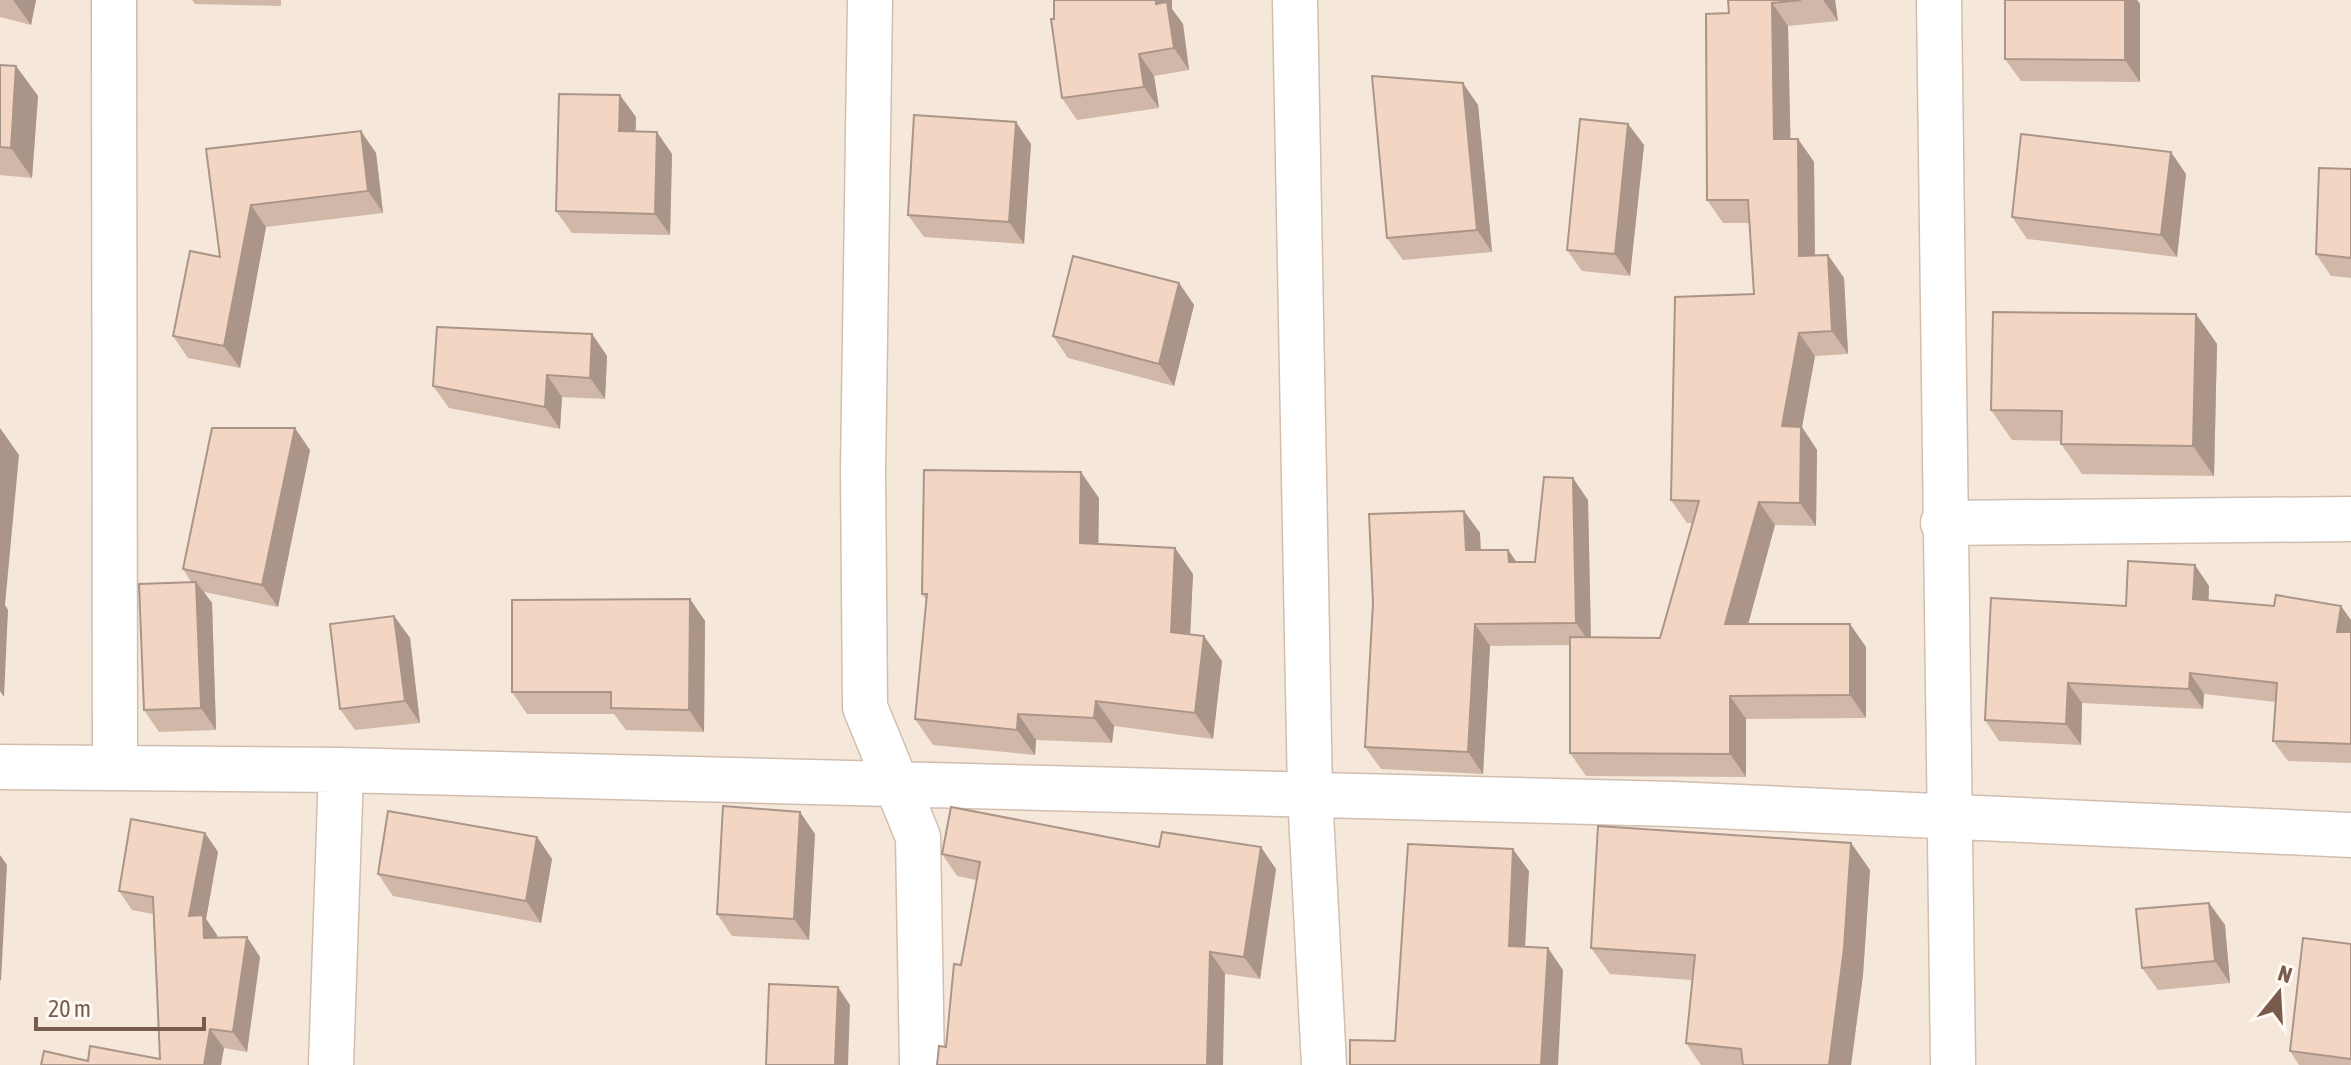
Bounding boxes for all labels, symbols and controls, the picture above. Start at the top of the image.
north arrow [2239,953,2319,1033]
text: N [2275,960,2295,988]
scale bar [36,981,204,1031]
text: 20 m [48,995,91,1022]

